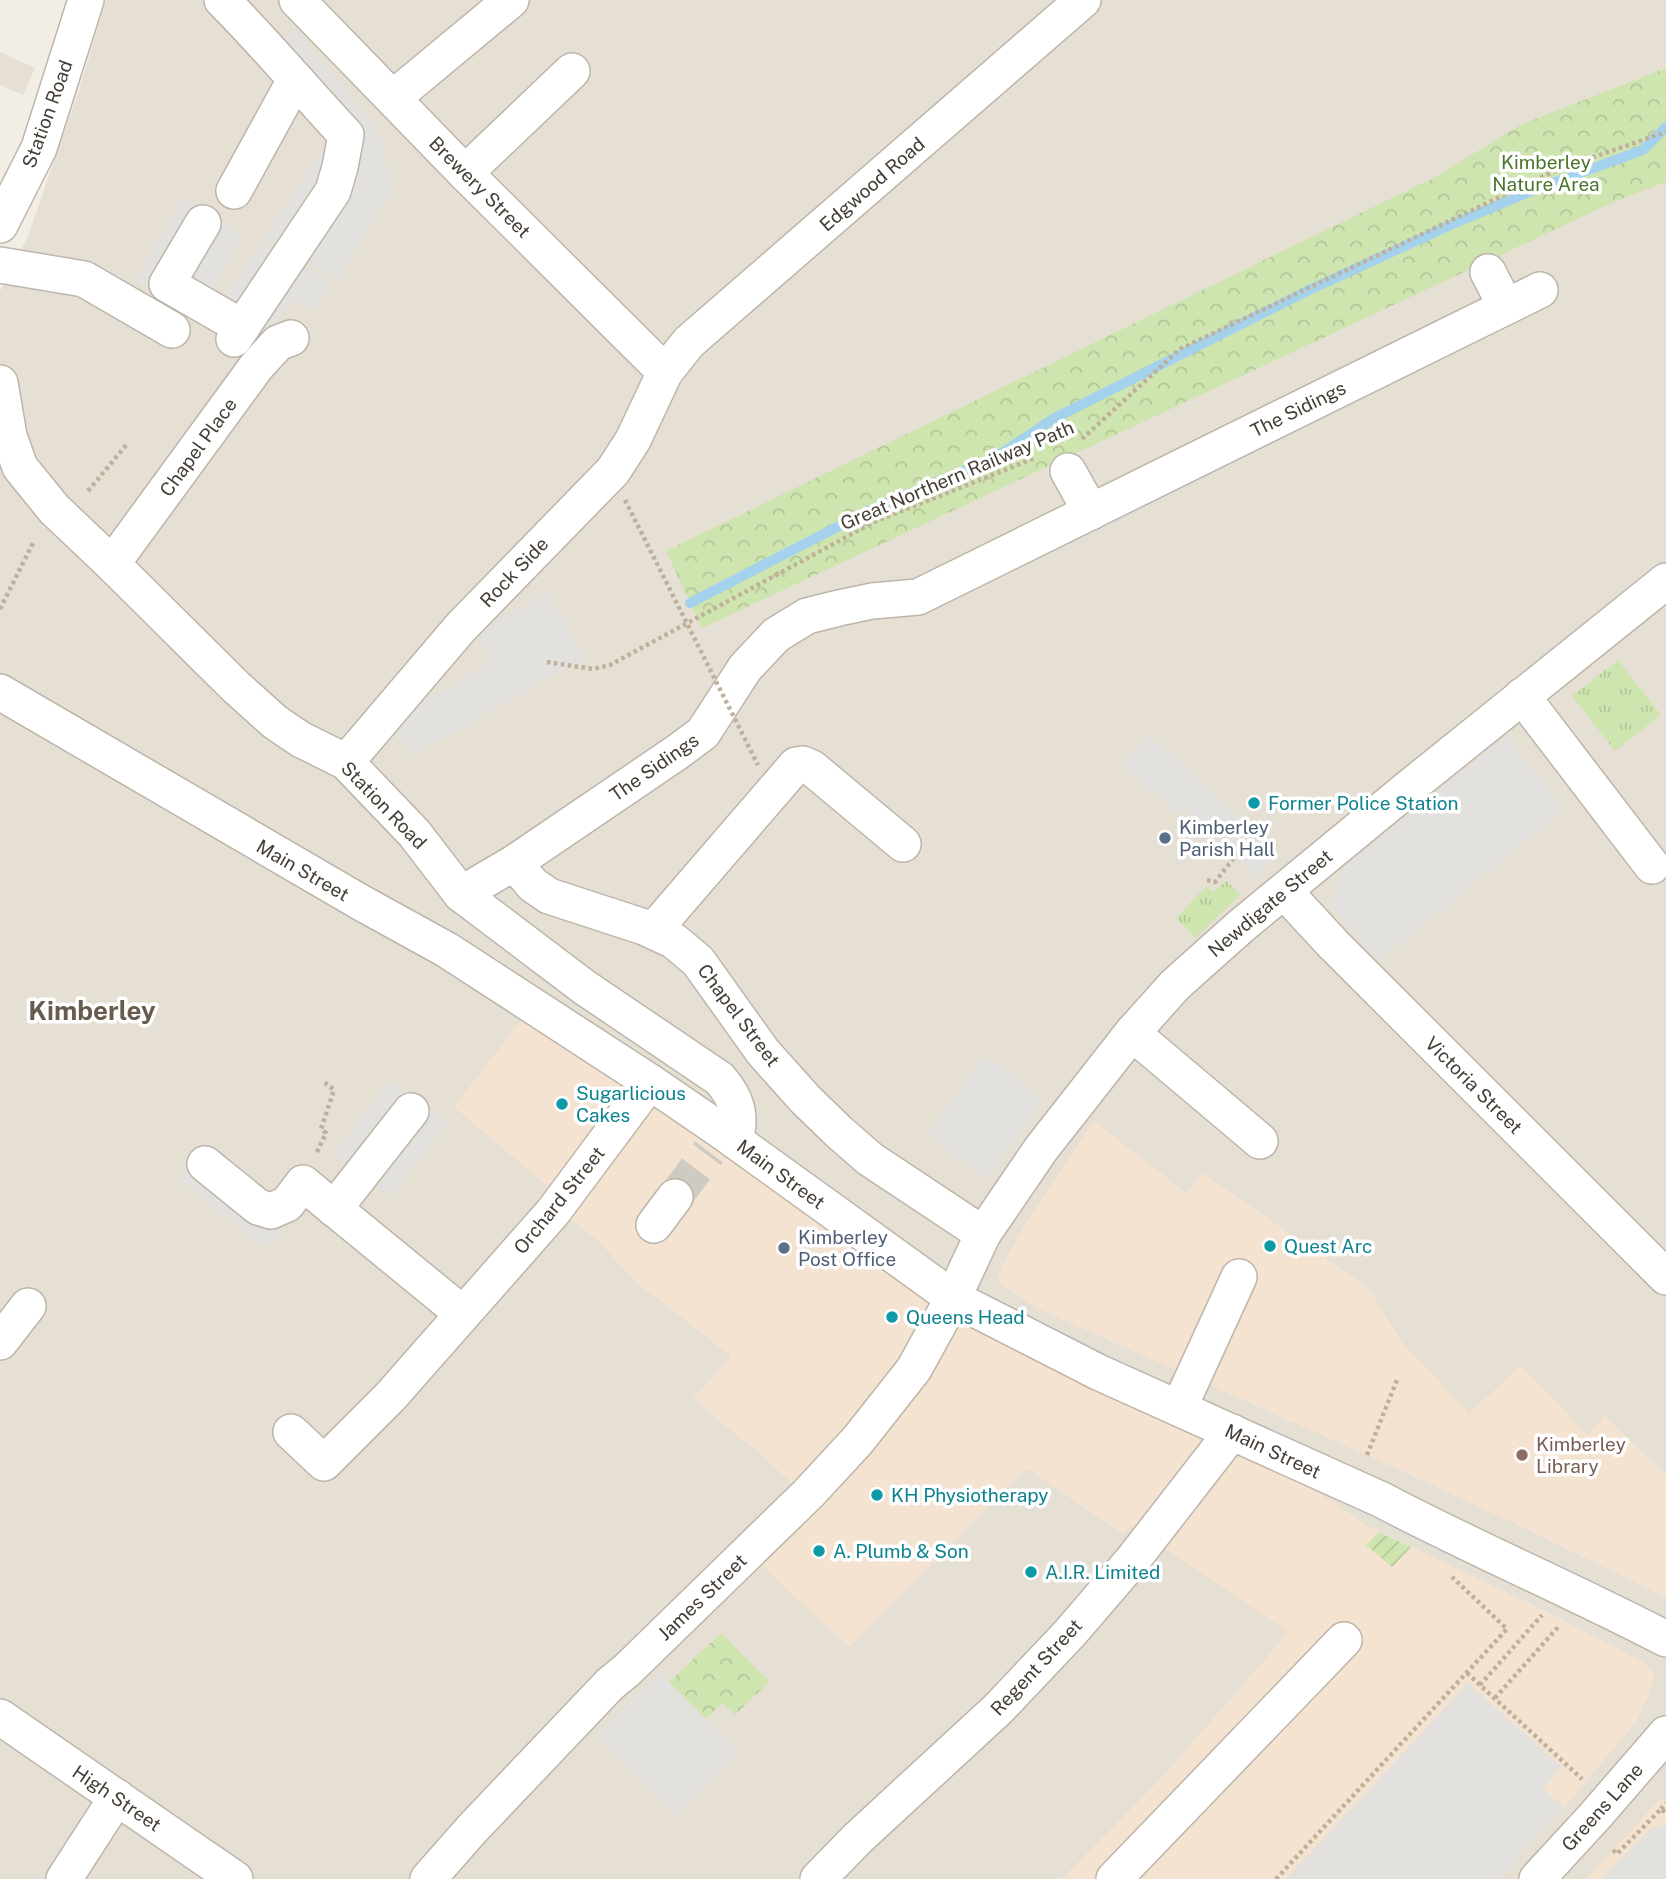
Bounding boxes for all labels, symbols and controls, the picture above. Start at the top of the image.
street label: Station Road [17,57,77,171]
street label: Brewery Street [425,132,535,242]
street label: Edgwood Road [815,132,929,236]
park label: Kimberley Nature Area [1492,151,1600,195]
street label: The Sidings [1247,376,1349,442]
street label: Chapel Place [155,394,241,500]
street label: Great Northern Railway Path [837,416,1077,534]
street label: Rock Side [475,533,553,611]
street label: The Sidings [605,728,703,806]
street label: Station Road [337,757,431,853]
place label: Former Police Station [1268,792,1459,814]
marker: Former Police Station [1246,795,1262,811]
place label: Kimberley Parish Hall [1179,816,1275,860]
marker: Kimberley Parish Hall [1157,830,1173,846]
street label: Main Street [253,835,353,905]
street label: Newdigate Street [1204,845,1336,961]
street label: Chapel Street [693,959,785,1071]
district label: Kimberley [28,995,156,1026]
street label: Victoria Street [1421,1032,1527,1138]
place label: Sugarlicious Cakes [576,1082,686,1126]
marker: Sugarlicious Cakes [554,1096,570,1112]
street label: Main Street [733,1135,829,1213]
street label: Orchard Street [509,1142,609,1258]
place label: Kimberley Post Office [798,1226,896,1270]
place label: Quest Arc [1284,1235,1372,1257]
marker: Quest Arc [1262,1238,1278,1254]
marker: Kimberley Post Office [776,1240,792,1256]
place label: Queens Head [906,1306,1025,1328]
marker: Queens Head [884,1309,900,1325]
street label: Main Street [1222,1419,1324,1483]
place label: Kimberley Library [1536,1433,1626,1477]
marker: Kimberley Library [1514,1447,1530,1463]
place label: KH Physiotherapy [891,1484,1049,1506]
marker: KH Physiotherapy [869,1487,885,1503]
place label: A. Plumb & Son [833,1540,969,1562]
marker: A. Plumb & Son [811,1543,827,1559]
street label: James Street [653,1549,751,1645]
place label: A.I.R. Limited [1045,1561,1160,1583]
marker: A.I.R. Limited [1023,1564,1039,1580]
street label: Regent Street [986,1614,1086,1720]
street label: Greens Lane [1557,1759,1647,1855]
street label: High Street [69,1760,165,1836]

